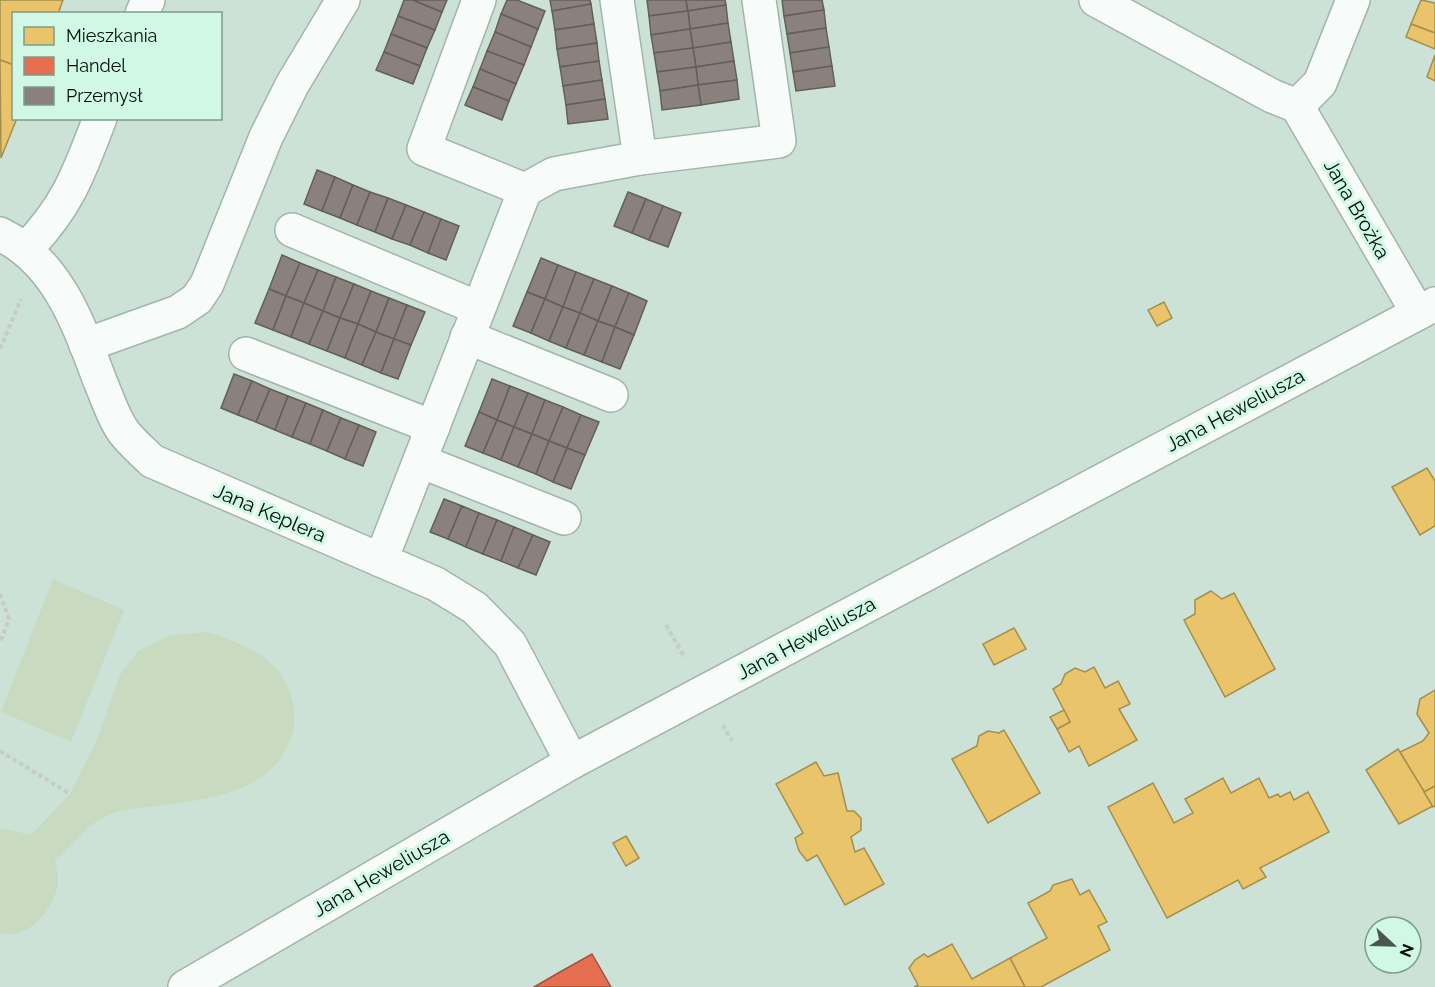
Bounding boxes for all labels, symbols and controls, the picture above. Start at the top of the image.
legend [12,12,222,120]
text: Mieszkania [66,25,157,46]
text: Handel [66,55,126,76]
text: Przemysł [66,85,143,106]
street label: Jana Brożka [1319,155,1395,263]
street label: Jana Heweliusza [1161,363,1309,457]
street label: Jana Keplera [210,479,330,547]
street label: Jana Heweliusza [732,591,880,685]
street label: Jana Heweliusza [308,824,454,922]
north arrow [1363,915,1423,975]
text: N [1395,941,1418,960]

